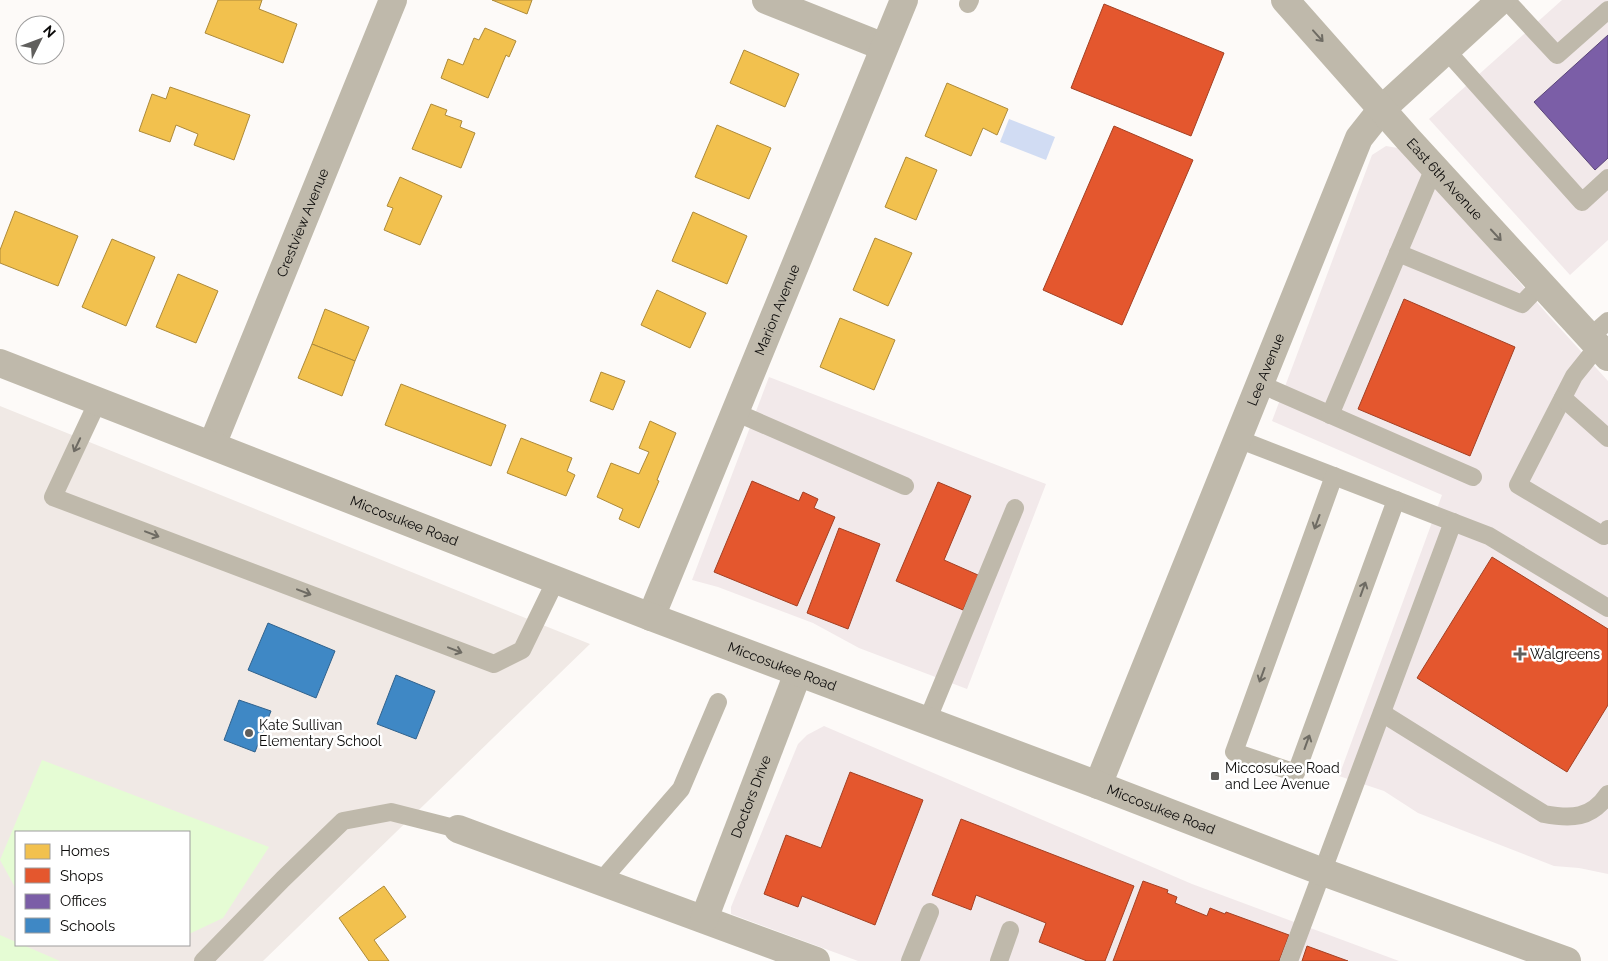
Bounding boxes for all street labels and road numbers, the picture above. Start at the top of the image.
street label: East 6th Avenue [1403,135,1486,223]
street label: Crestview Avenue [273,166,332,279]
street label: Marion Avenue [751,262,803,358]
street label: Lee Avenue [1244,331,1287,408]
street label: Miccosukee Road [348,492,461,549]
street label: Miccosukee Road [726,639,839,694]
street label: Doctors Drive [728,753,774,840]
street label: Miccosukee Road [1105,781,1218,838]

